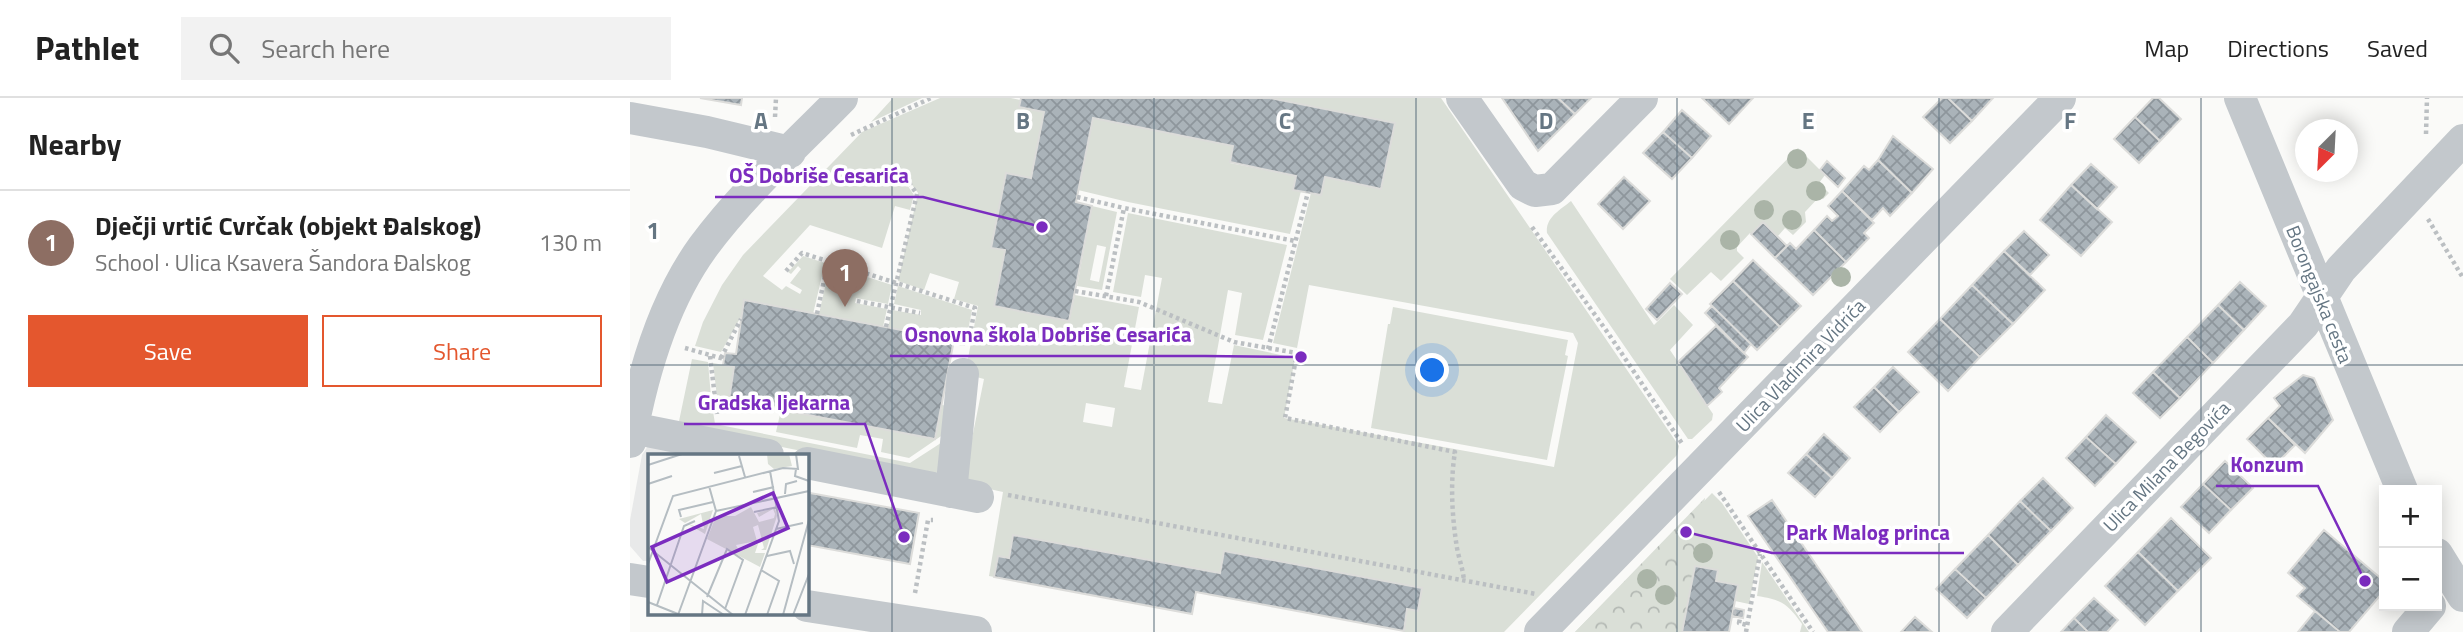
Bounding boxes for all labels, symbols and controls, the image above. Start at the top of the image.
search box [181,17,671,80]
text: Pathlet [35,23,139,73]
icon: search [205,29,243,67]
text: Search here [261,29,390,68]
text: Map [2144,30,2189,66]
text: Directions [2227,30,2329,66]
text: Saved [2367,30,2428,66]
text: A [754,103,768,138]
text: B [1016,103,1030,138]
text: C [1279,103,1291,138]
text: D [1539,103,1553,138]
text: E [1802,103,1814,138]
text: F [2064,103,2076,138]
north arrow [2295,119,2358,182]
text: Nearby [28,121,121,167]
callout: OŠ Dobriše Cesarića [715,155,923,197]
text: OŠ Dobriše Cesarića [729,159,909,191]
text: Dječji vrtić Cvrčak (objekt Đalskog) [95,206,481,245]
text: 1 [647,213,659,248]
street label: Borongajska cesta [2279,221,2361,368]
text: 1 [45,225,57,260]
text: 130 m [539,225,602,260]
text: School · Ulica Ksavera Šandora Đalskog [95,245,471,280]
pin: 1 [822,249,868,307]
street label: Ulica Vladimira Vidrića [1728,291,1872,438]
callout: Osnovna škola Dobriše Cesarića [890,314,1205,356]
button: Save [28,315,308,387]
button: Share [322,315,602,387]
text: Osnovna škola Dobriše Cesarića [905,318,1192,350]
your location [1415,353,1449,387]
callout: Gradska ljekarna [684,382,865,424]
text: Gradska ljekarna [698,386,851,418]
street label: Ulica Milana Begovića [2096,393,2237,538]
callout: Konzum [2216,444,2318,486]
text: Konzum [2230,448,2304,480]
inset map [648,454,808,614]
map controls [2379,485,2442,611]
button: + [2379,485,2442,548]
callout: Park Malog princa [1772,511,1964,553]
text: Park Malog princa [1786,516,1950,548]
button: − [2379,548,2442,611]

